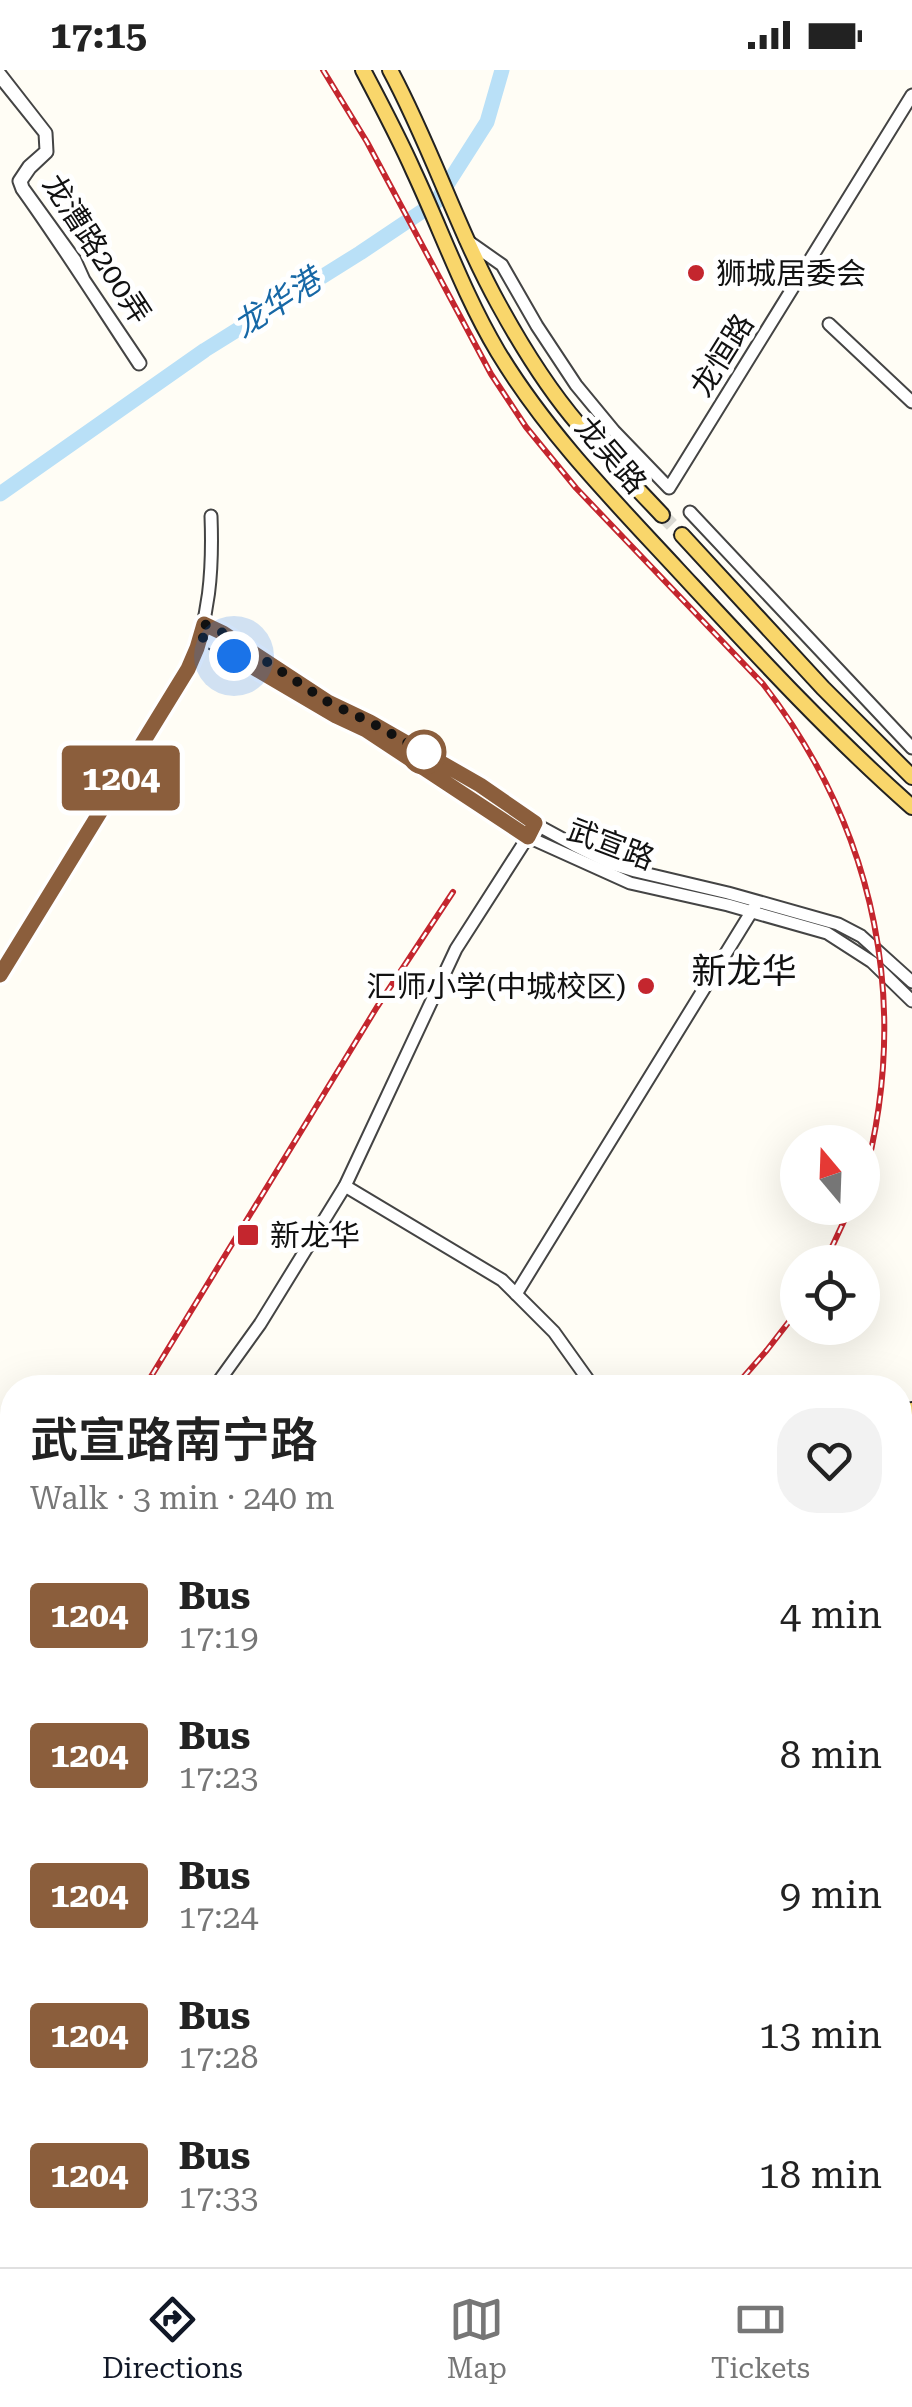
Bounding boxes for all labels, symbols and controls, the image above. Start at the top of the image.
text: 17:15 [50,13,147,57]
street label: 龙漕路200弄 [36,168,158,330]
place label: 狮城居委会 [716,256,866,291]
water label: 龙华港 [226,259,331,345]
marker: 狮城居委会 [685,262,707,284]
street label: 龙恒路 [683,308,761,402]
street label: 龙吴路 [568,410,654,500]
your location [209,631,259,681]
unlabelled marker [403,731,445,773]
line badge: 1204 [51,746,191,810]
text: 1204 [82,758,160,799]
street label: 武宣路 [563,812,659,876]
district label: 新龙华 [691,951,797,992]
place label: 汇师小学(中城校区) [366,969,626,1004]
marker: 汇师小学(中城校区) [635,975,657,997]
north arrow [780,1125,880,1225]
map controls [780,1125,880,1345]
place label: 新龙华 [270,1218,360,1253]
marker: 新龙华 [235,1222,261,1248]
button: locate [780,1245,880,1345]
button: heart [777,1408,882,1513]
text: 武宣路南宁路 [30,1413,318,1469]
text: Walk · 3 min · 240 m [30,1479,334,1517]
text: Bus [178,1574,250,1618]
text: 4 min [780,1593,882,1637]
text: 1204 [50,1595,128,1636]
text: 17:19 [178,1618,258,1656]
text: Bus [178,1714,250,1758]
text: 8 min [780,1733,882,1777]
text: 1204 [50,1735,128,1776]
text: 17:23 [178,1758,258,1796]
text: Bus [178,1854,250,1898]
text: 9 min [780,1873,882,1917]
text: 1204 [50,1875,128,1916]
text: 17:24 [178,1898,258,1936]
text: Bus [178,1994,250,2038]
text: 13 min [759,2013,882,2057]
text: 1204 [50,2015,128,2056]
text: 17:28 [178,2038,258,2076]
text: Bus [178,2134,250,2178]
text: 18 min [759,2153,882,2197]
text: 1204 [50,2155,128,2196]
text: 17:33 [178,2178,258,2216]
tab: Directions [102,2292,243,2385]
tab: Map [447,2292,507,2385]
tab: Tickets [711,2292,810,2385]

